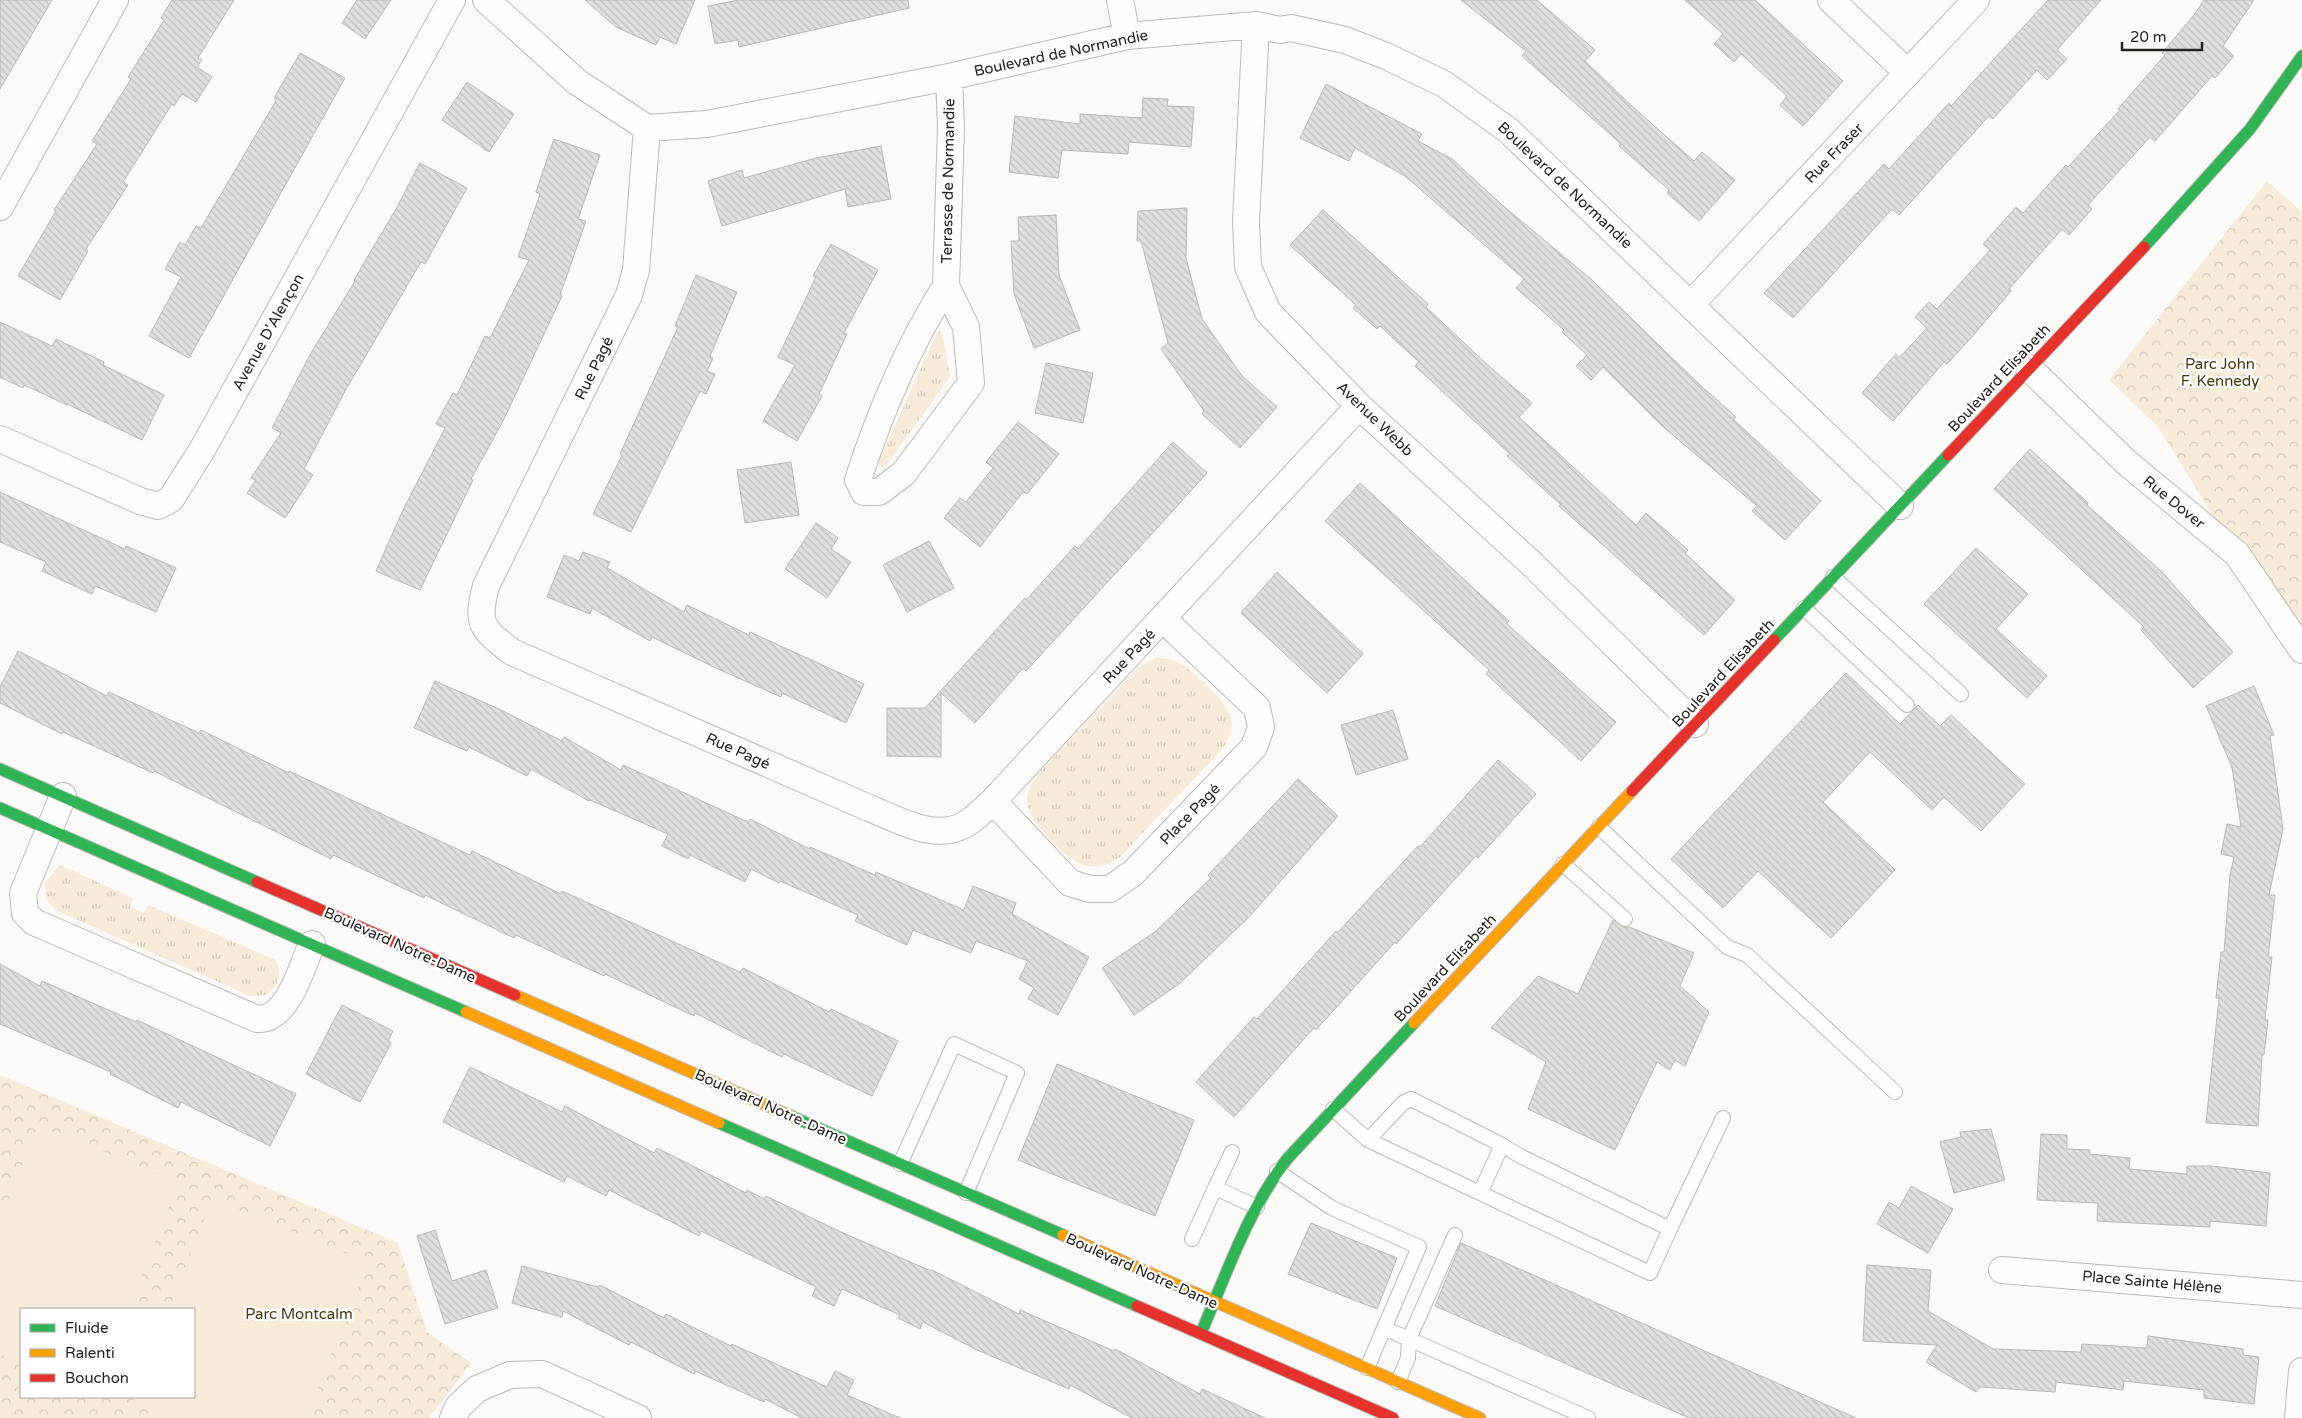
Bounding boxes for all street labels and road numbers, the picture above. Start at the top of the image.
street label: Boulevard de Normandie [972,26,1150,80]
street label: Terrasse de Normandie [938,98,958,264]
street label: Boulevard de Normandie [1494,118,1636,252]
street label: Rue Fraser [1801,119,1867,187]
street label: Avenue D'Alençon [228,270,308,394]
street label: Boulevard Elisabeth [1944,320,2054,436]
street label: Rue Pagé [571,333,617,403]
street label: Avenue Webb [1333,378,1417,460]
street label: Rue Dover [2139,472,2209,533]
street label: Boulevard Elisabeth [1668,615,1778,731]
street label: Rue Pagé [1099,625,1159,687]
street label: Rue Pagé [703,729,773,773]
street label: Place Pagé [1156,779,1224,849]
street label: Boulevard Notre-Dame [321,903,479,987]
street label: Boulevard Elisabeth [1390,910,1500,1026]
street label: Boulevard Notre-Dame [692,1065,850,1149]
street label: Boulevard Notre-Dame [1063,1229,1221,1313]
street label: Place Sainte Hélène [2081,1267,2223,1297]

